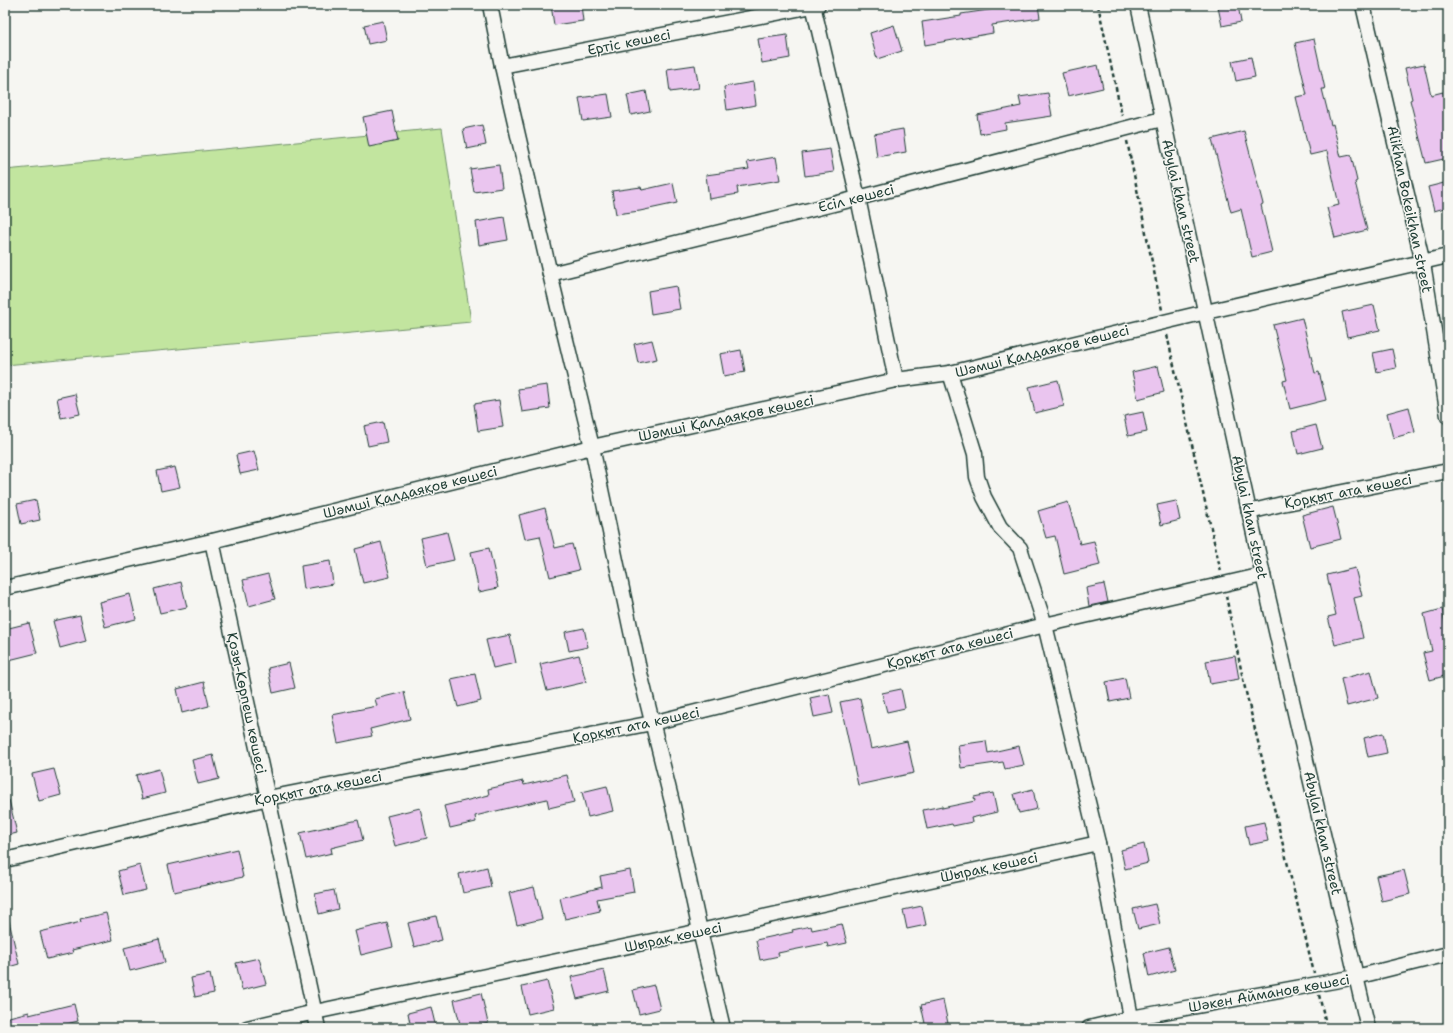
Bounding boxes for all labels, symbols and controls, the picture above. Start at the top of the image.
street label: Ертіс көшесі [586,25,672,59]
street label: Alikhan Bokeikhan street [1383,124,1437,294]
street label: Abylai khan street [1158,137,1204,265]
street label: Есіл көшесі [816,180,896,216]
street label: Шәмші Қалдаяқов көшесі [953,321,1131,381]
street label: Шәмші Қалдаяқов көшесі [637,391,815,445]
street label: Abylai khan street [1228,453,1272,581]
street label: Шәмші Қалдаяқов көшесі [321,462,499,522]
street label: Қорқыт ата көшесі [1283,470,1413,512]
street label: Қорқыт ата көшесі [885,624,1015,672]
street label: Қозы-Көрпеш көшесі [223,631,271,775]
street label: Қорқыт ата көшесі [571,703,701,747]
street label: Қорқыт ата көшесі [253,767,383,809]
street label: Abylai khan street [1300,769,1346,897]
street label: Шырақ көшесі [939,848,1039,886]
street label: Шырақ көшесі [623,918,723,956]
street label: Шәкен Айманов көшесі [1187,970,1351,1016]

